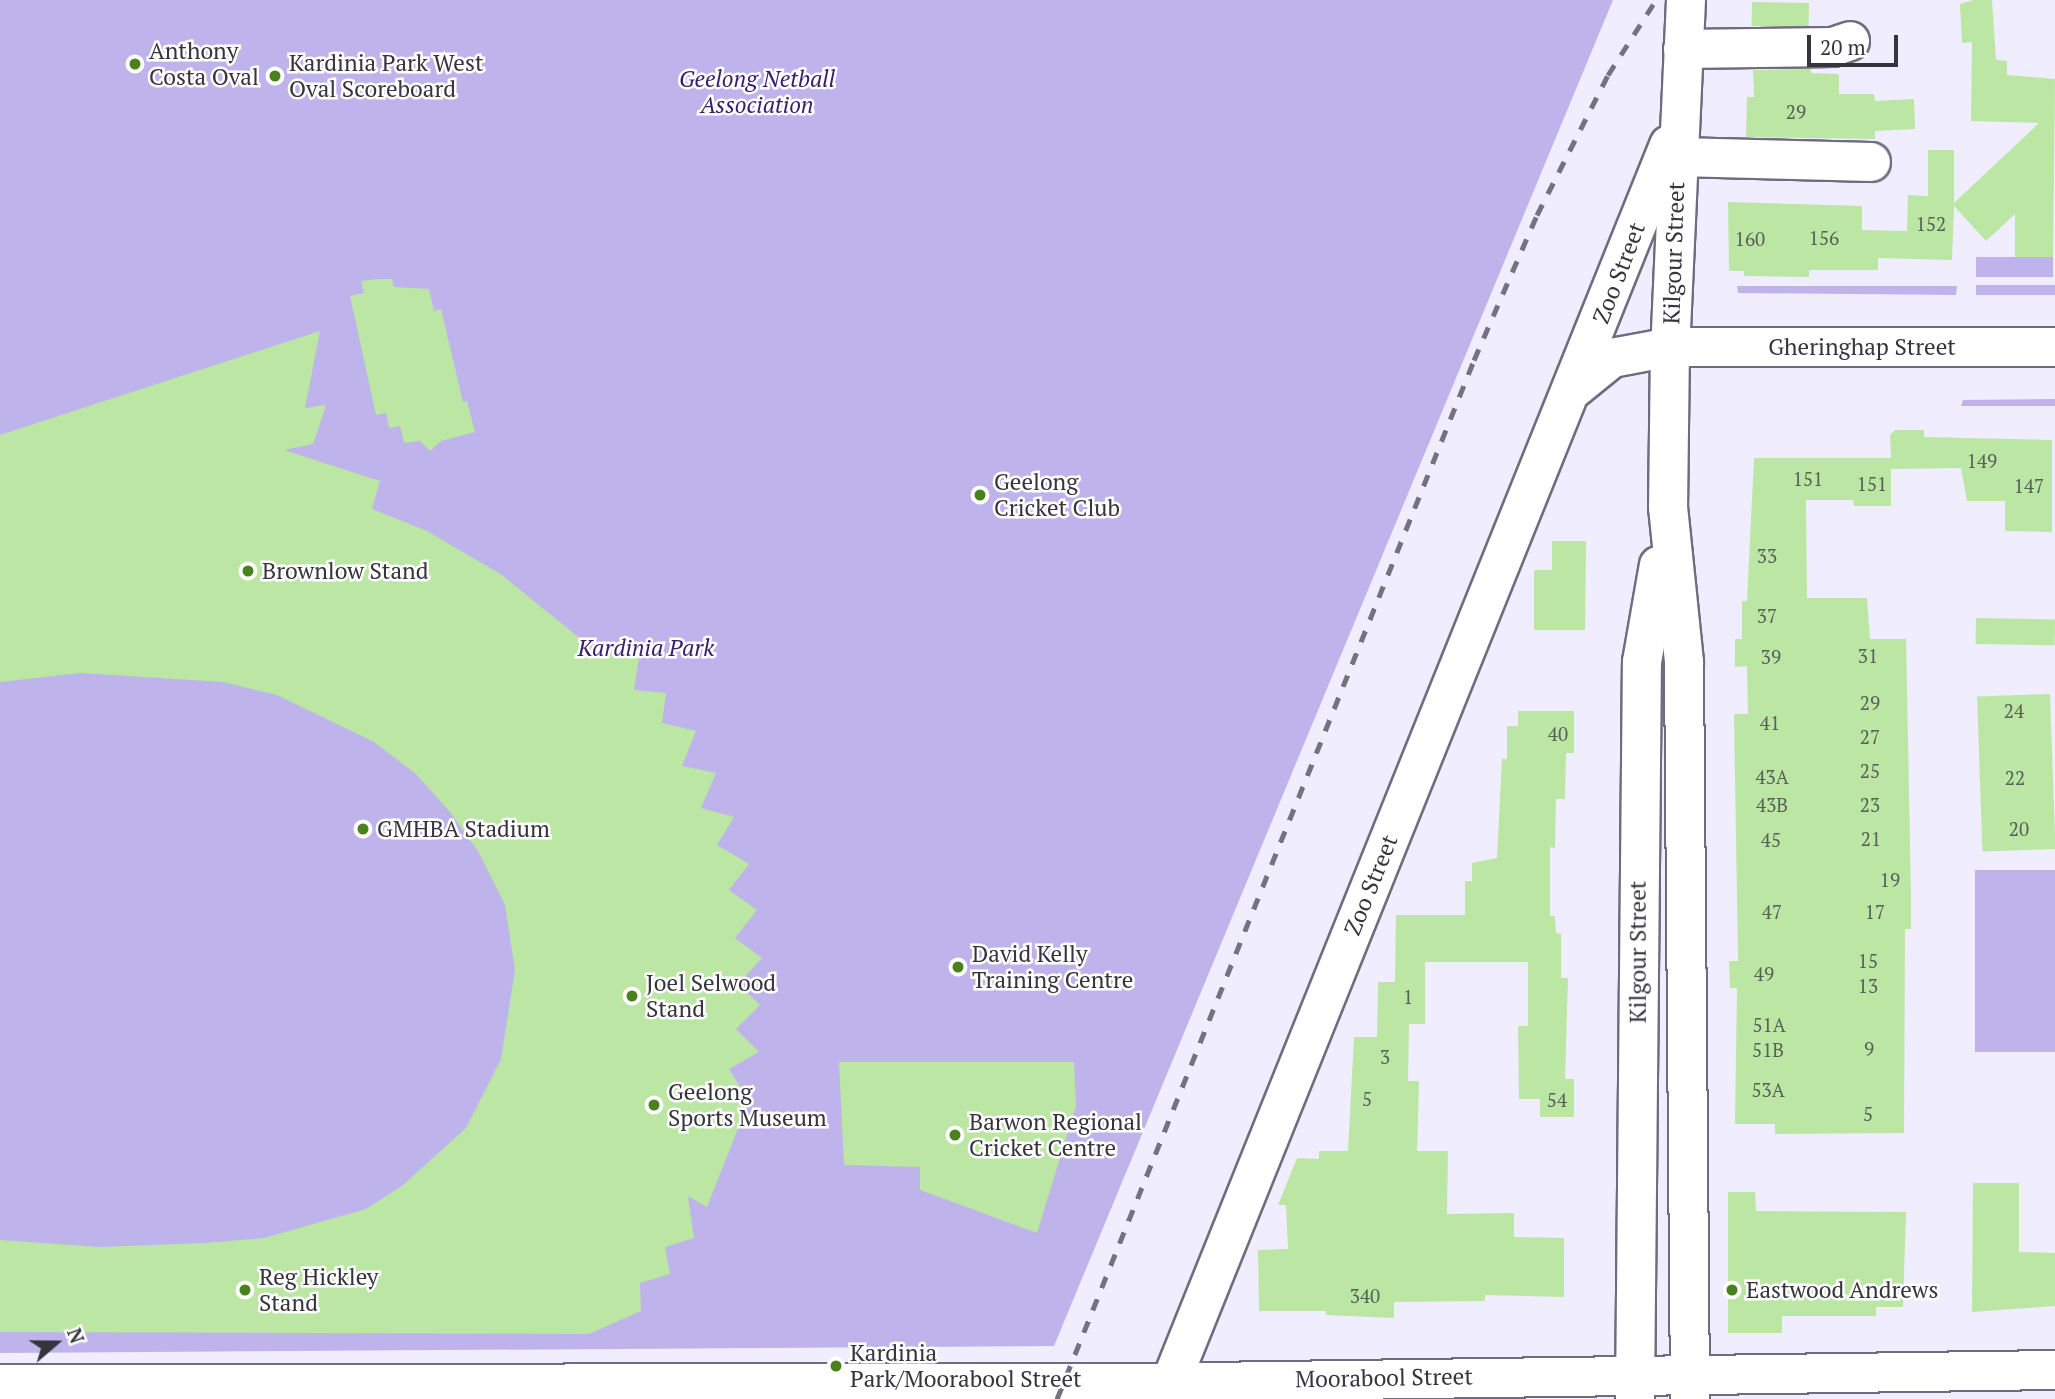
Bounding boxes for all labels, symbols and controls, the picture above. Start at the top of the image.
scale bar [1810,21,1901,65]
text: 20 m [1820,33,1866,61]
place label: Anthony Costa Oval [149,37,259,91]
place label: Kardinia Park West Oval Scoreboard [289,49,483,103]
marker: Anthony Costa Oval [127,56,143,72]
park label: Geelong Netball Association [679,65,835,119]
marker: Kardinia Park West Oval Scoreboard [267,68,283,84]
house number: 29 [1786,101,1806,123]
street label: Kilgour Street [1658,181,1690,325]
house number: 152 [1916,213,1946,235]
street label: Zoo Street [1587,219,1651,327]
house number: 156 [1809,227,1839,249]
house number: 160 [1735,228,1765,250]
street label: Gheringhap Street [1768,333,1956,361]
house number: 149 [1967,450,1997,472]
place label: Geelong Cricket Club [994,468,1120,522]
house number: 151 [1793,468,1823,490]
house number: 151 [1857,473,1887,495]
house number: 147 [2014,475,2044,497]
marker: Geelong Cricket Club [972,487,988,503]
house number: 33 [1757,545,1777,567]
place label: Brownlow Stand [262,557,428,585]
marker: Brownlow Stand [240,563,256,579]
house number: 37 [1757,605,1777,627]
park label: Kardinia Park [578,634,714,662]
house number: 31 [1858,645,1878,667]
house number: 39 [1761,646,1781,668]
house number: 29 [1860,692,1880,714]
house number: 24 [2004,700,2024,722]
house number: 41 [1760,712,1780,734]
house number: 40 [1548,723,1568,745]
house number: 27 [1860,726,1880,748]
house number: 25 [1860,760,1880,782]
house number: 43A [1755,766,1789,788]
house number: 22 [2005,767,2025,789]
house number: 43B [1756,794,1788,816]
house number: 23 [1860,794,1880,816]
place label: GMHBA Stadium [377,815,550,843]
house number: 20 [2009,818,2029,840]
marker: GMHBA Stadium [355,821,371,837]
house number: 21 [1861,828,1881,850]
house number: 45 [1761,829,1781,851]
street label: Zoo Street [1338,831,1404,939]
house number: 19 [1880,869,1900,891]
street label: Kilgour Street [1624,881,1652,1023]
house number: 47 [1762,901,1782,923]
house number: 17 [1865,901,1885,923]
place label: David Kelly Training Centre [972,940,1133,994]
house number: 15 [1858,950,1878,972]
marker: David Kelly Training Centre [950,959,966,975]
house number: 49 [1754,963,1774,985]
place label: Joel Selwood Stand [646,969,776,1023]
house number: 13 [1858,975,1878,997]
house number: 1 [1403,986,1413,1008]
marker: Joel Selwood Stand [624,988,640,1004]
house number: 51A [1752,1014,1786,1036]
house number: 9 [1864,1038,1874,1060]
house number: 51B [1752,1039,1784,1061]
house number: 3 [1380,1046,1390,1068]
place label: Geelong Sports Museum [668,1078,827,1132]
house number: 53A [1751,1079,1785,1101]
house number: 5 [1362,1088,1372,1110]
house number: 54 [1547,1089,1567,1111]
marker: Geelong Sports Museum [646,1097,662,1113]
house number: 5 [1863,1103,1873,1125]
place label: Barwon Regional Cricket Centre [969,1108,1142,1162]
marker: Barwon Regional Cricket Centre [947,1127,963,1143]
place label: Reg Hickley Stand [259,1263,378,1317]
place label: Eastwood Andrews [1746,1276,1939,1304]
marker: Reg Hickley Stand [237,1282,253,1298]
marker: Eastwood Andrews [1724,1282,1740,1298]
house number: 340 [1350,1285,1380,1307]
north arrow [21,1308,91,1378]
text: N [62,1325,90,1347]
place label: Kardinia Park/Moorabool Street [850,1339,1082,1393]
marker: Kardinia Park/Moorabool Street [828,1358,844,1374]
street label: Moorabool Street [1295,1363,1473,1393]

